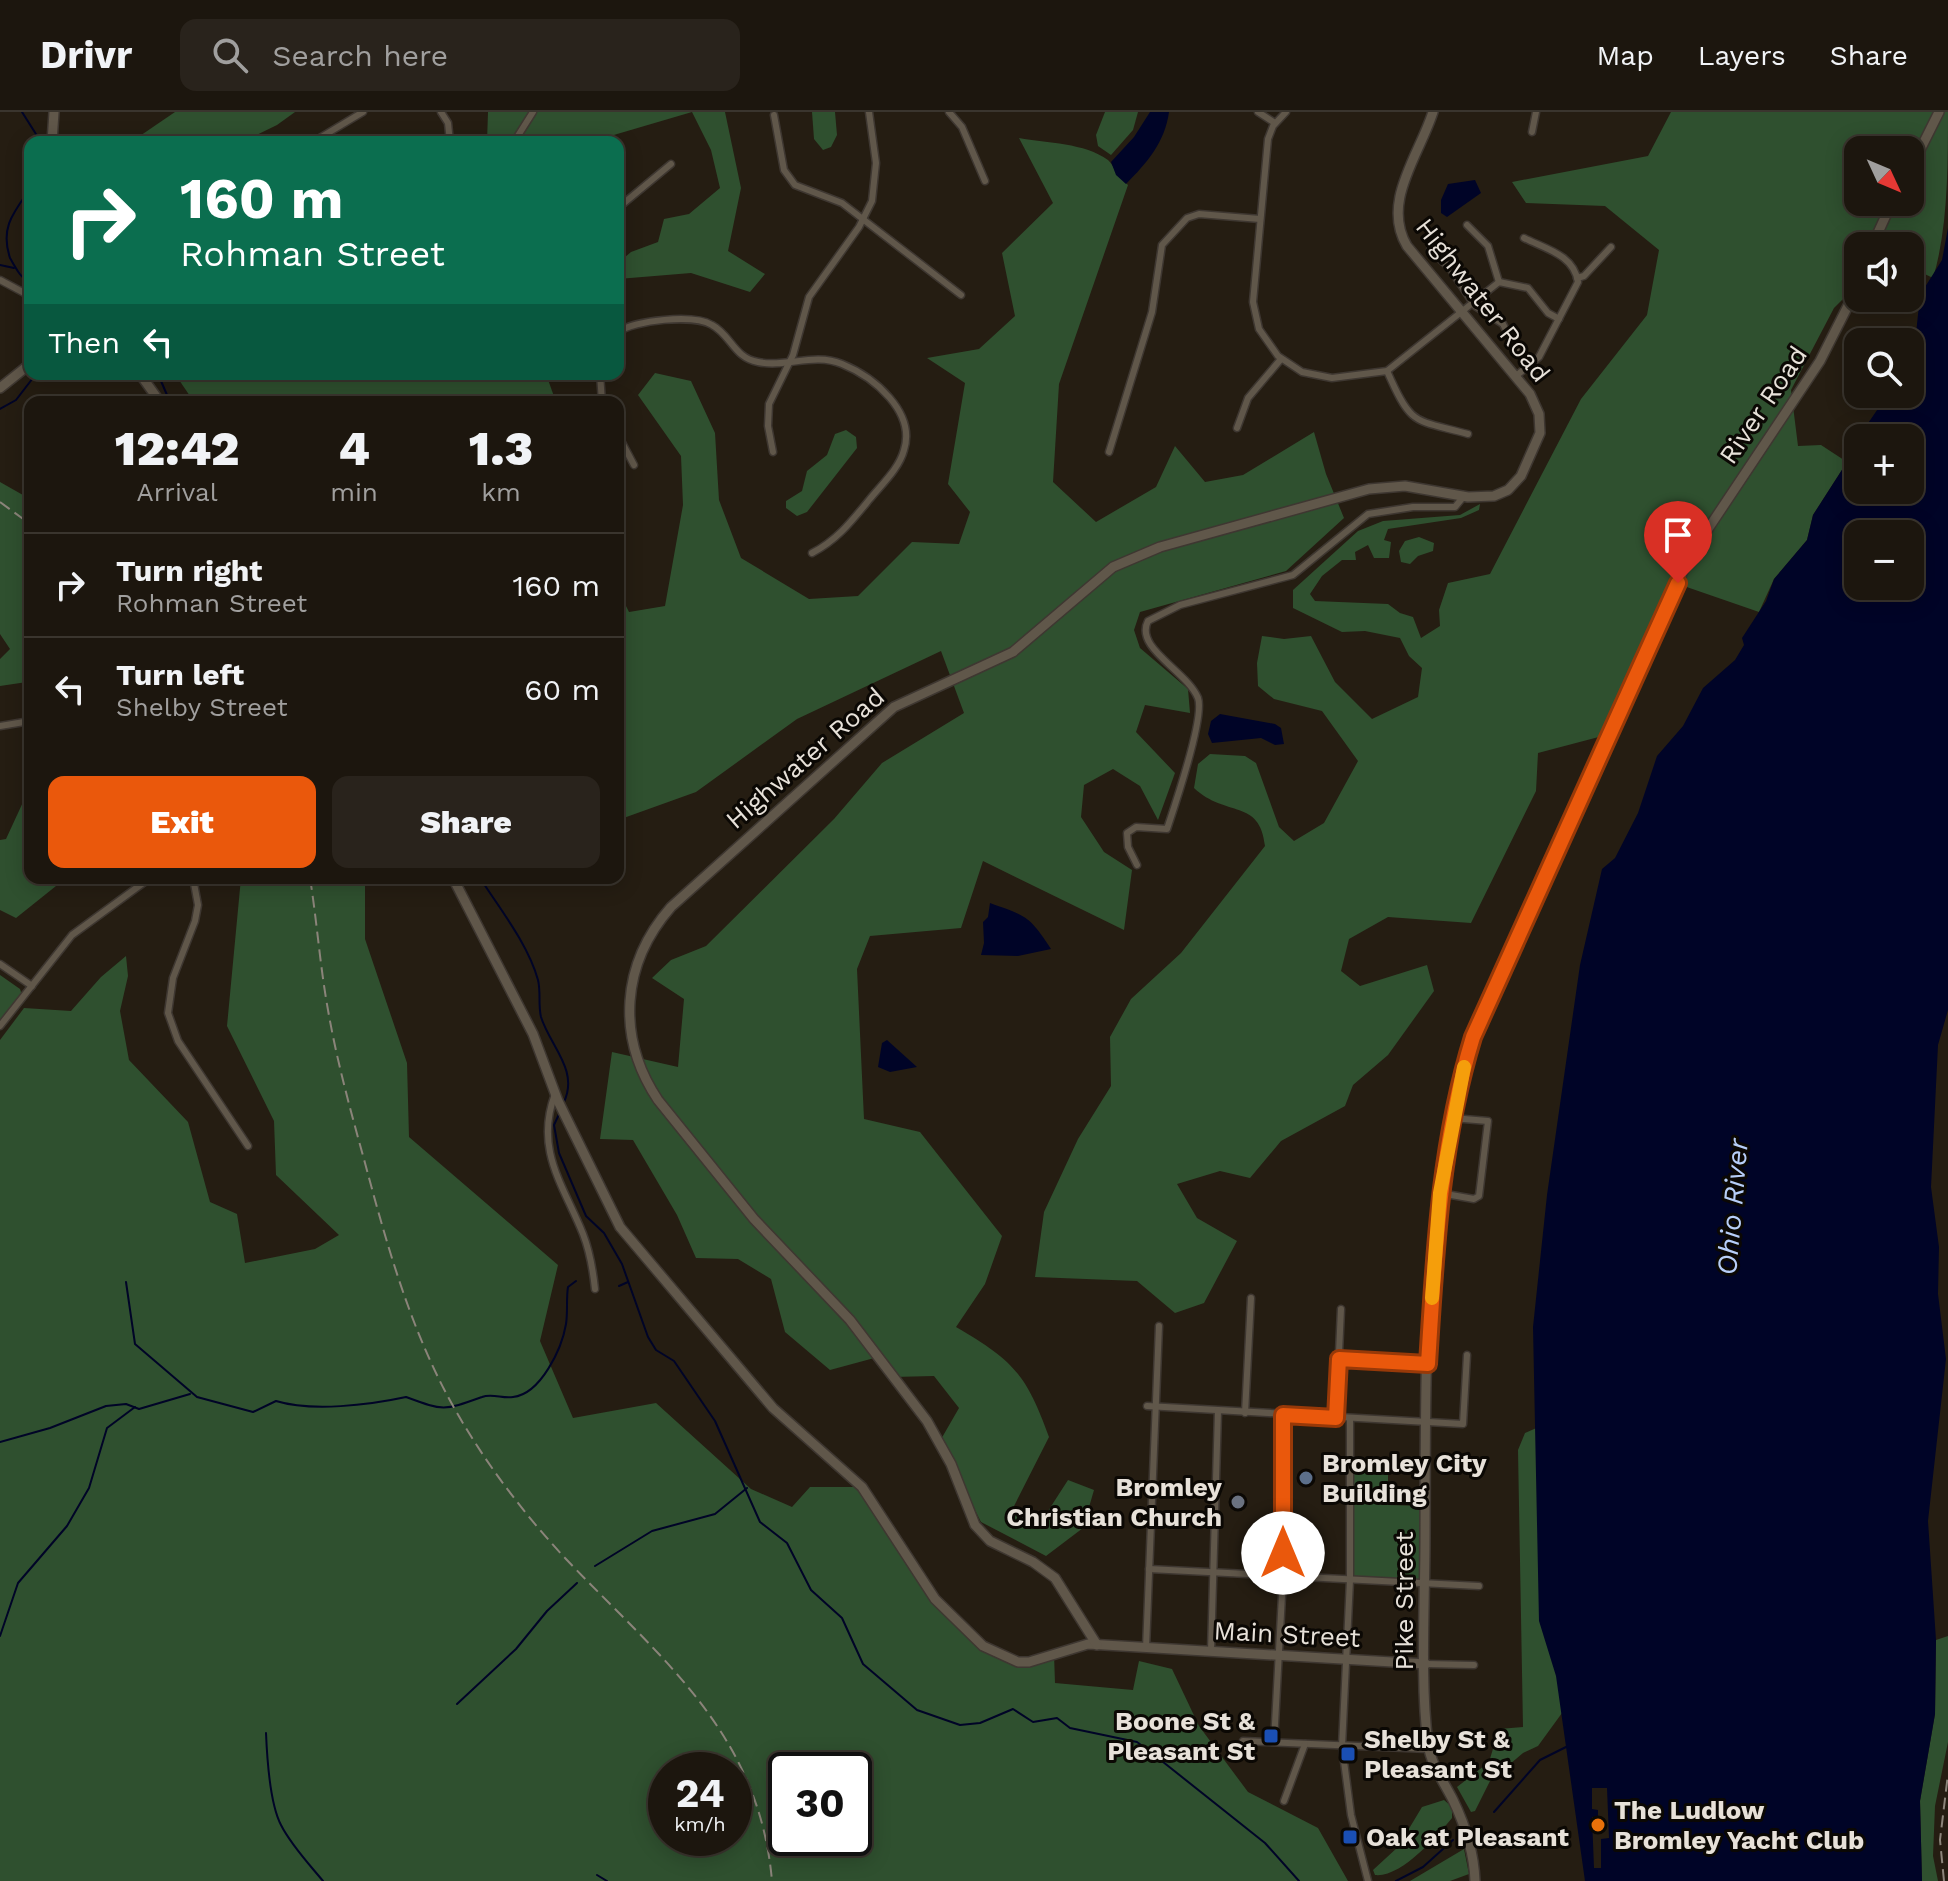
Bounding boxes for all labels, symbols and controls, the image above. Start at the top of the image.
search box [180,19,740,91]
text: Drivr [40,33,132,77]
icon: search [208,33,252,77]
text: Search here [272,38,448,73]
text: Map [1597,39,1654,72]
text: Layers [1698,39,1786,72]
text: Share [1830,39,1908,72]
north arrow [1844,136,1924,216]
map controls [1844,136,1924,600]
text: 160 m [180,166,343,232]
icon: right [48,168,152,272]
street label: Highwater Road [1410,212,1556,388]
button: sound [1844,232,1924,312]
text: Rohman Street [180,233,445,275]
icon: left [136,320,180,364]
text: Then [48,325,120,360]
button: search [1844,328,1924,408]
street label: River Road [1713,341,1813,469]
text: 12:42 [115,420,239,477]
text: 4 [338,420,370,477]
text: 1.3 [469,420,533,477]
button: + [1844,424,1924,504]
text: Arrival [137,477,218,507]
text: min [330,477,378,507]
text: km [481,477,521,507]
pin [1644,501,1712,583]
icon: arrive [1656,513,1700,557]
button: − [1844,520,1924,600]
text: Turn right [116,553,262,588]
icon: right [48,563,92,607]
text: 160 m [513,568,600,603]
text: Rohman Street [116,588,307,618]
text: Turn left [116,657,244,692]
icon: left [48,667,92,711]
text: 60 m [524,672,600,707]
street label: Highwater Road [720,681,890,835]
text: Shelby Street [116,692,288,722]
button: Exit [48,776,316,868]
button: Share [332,776,600,868]
water label: Ohio River [1710,1136,1755,1277]
place label: Bromley City Building [1322,1448,1487,1508]
marker: Bromley City Building [1297,1469,1315,1487]
place label: Bromley Christian Church [1006,1472,1222,1532]
marker: Bromley Christian Church [1229,1493,1247,1511]
position arrow [1241,1511,1325,1595]
street label: Pike Street [1389,1531,1419,1671]
street label: Main Street [1213,1615,1361,1653]
place label: Boone St & Pleasant St [1107,1706,1256,1766]
place label: Shelby St & Pleasant St [1364,1724,1513,1784]
marker: Boone St & Pleasant St [1262,1727,1280,1745]
marker: Shelby St & Pleasant St [1339,1745,1357,1763]
speed limit sign: 30 [768,1752,872,1856]
text: 24 [675,1770,725,1817]
place label: The Ludlow Bromley Yacht Club [1614,1795,1864,1855]
text: km/h [674,1812,726,1836]
marker: The Ludlow Bromley Yacht Club [1589,1816,1607,1834]
place label: Oak at Pleasant [1366,1822,1570,1852]
marker: Oak at Pleasant [1341,1828,1359,1846]

